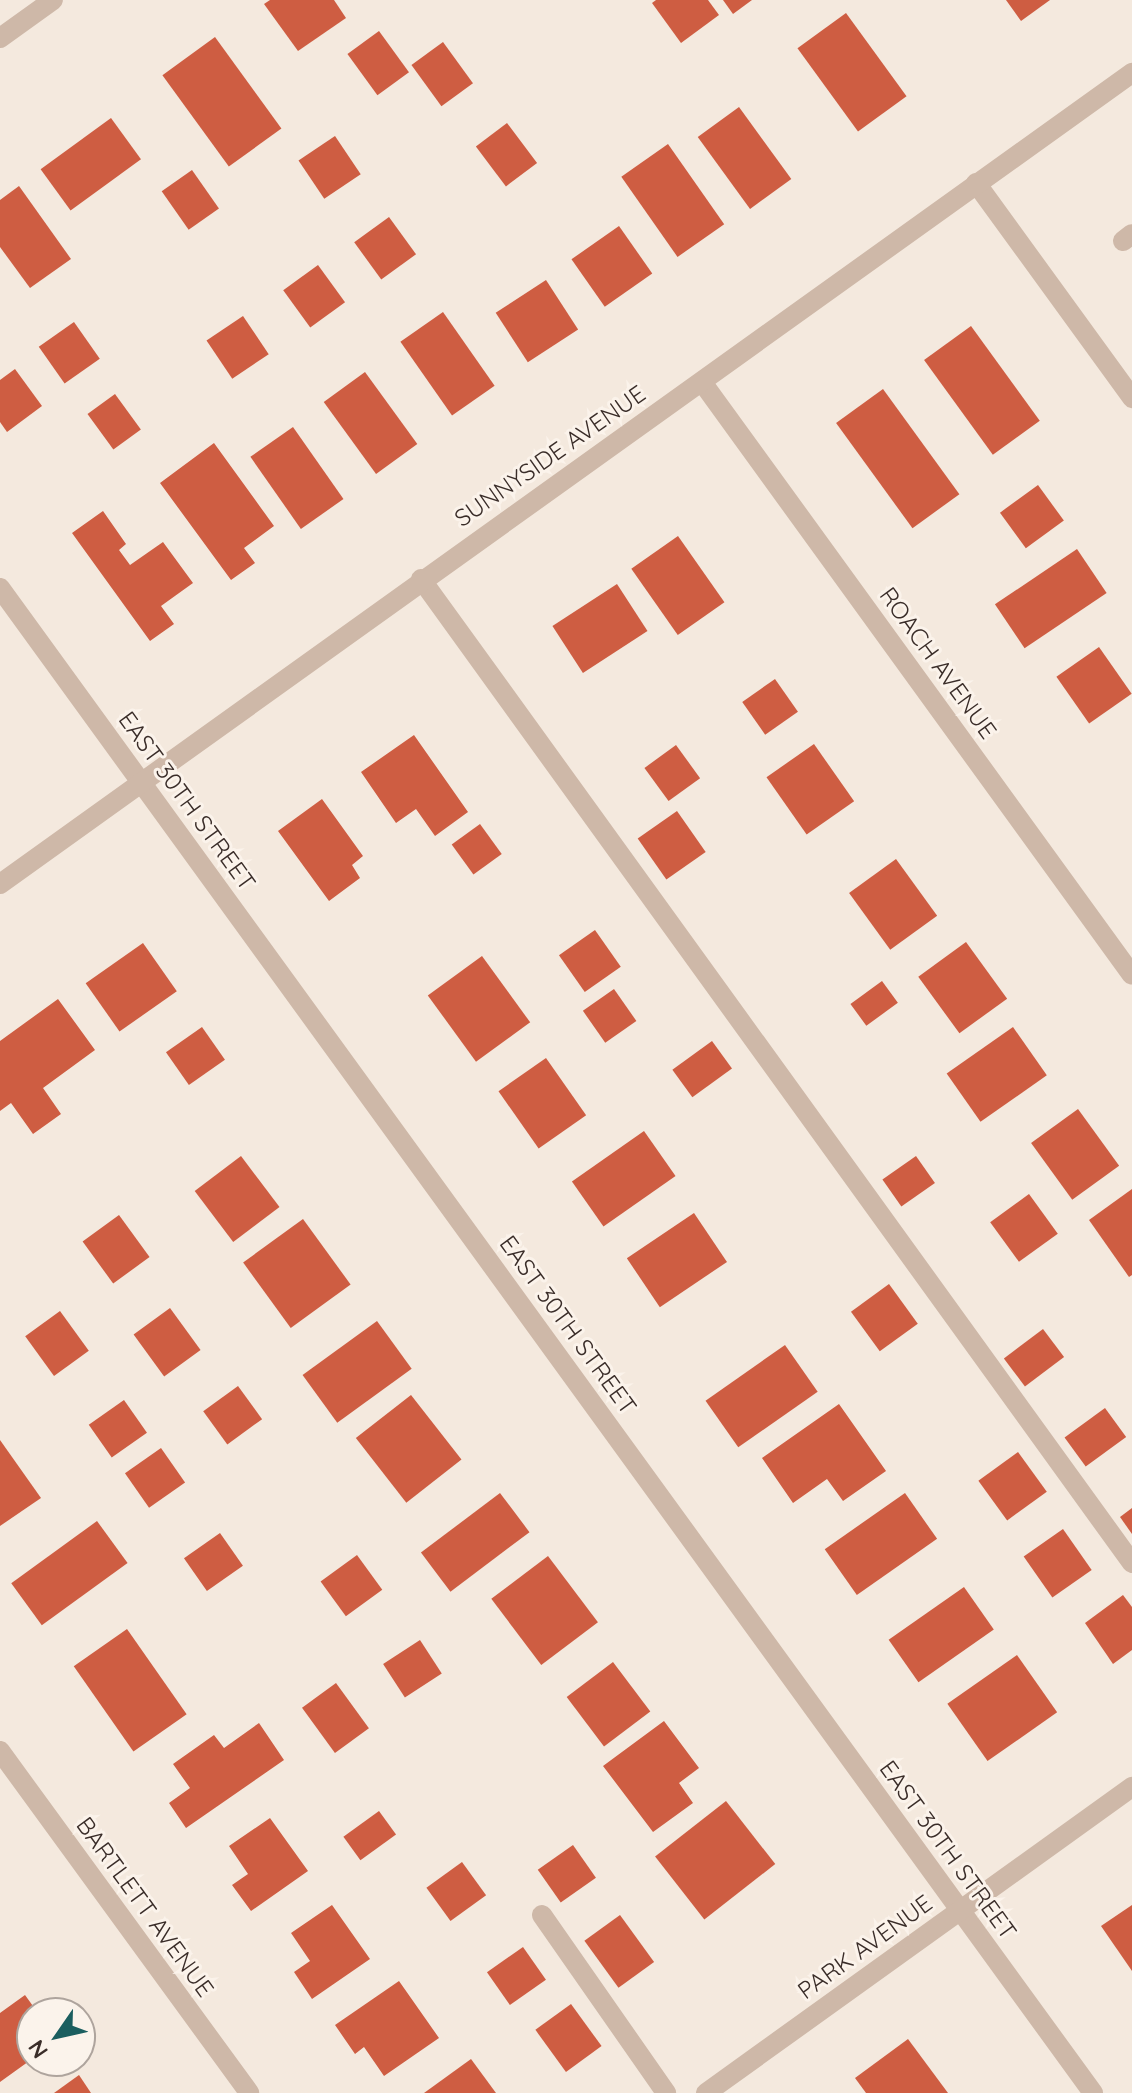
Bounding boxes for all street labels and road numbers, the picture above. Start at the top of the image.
street label: SUNNYSIDE AVENUE [449,379,651,533]
street label: ROACH AVENUE [873,582,1003,744]
street label: EAST 30TH STREET [112,706,262,896]
street label: EAST 30TH STREET [493,1230,643,1420]
street label: EAST 30TH STREET [873,1755,1023,1945]
street label: BARTLETT AVENUE [70,1812,220,2002]
street label: PARK AVENUE [792,1889,938,2005]

